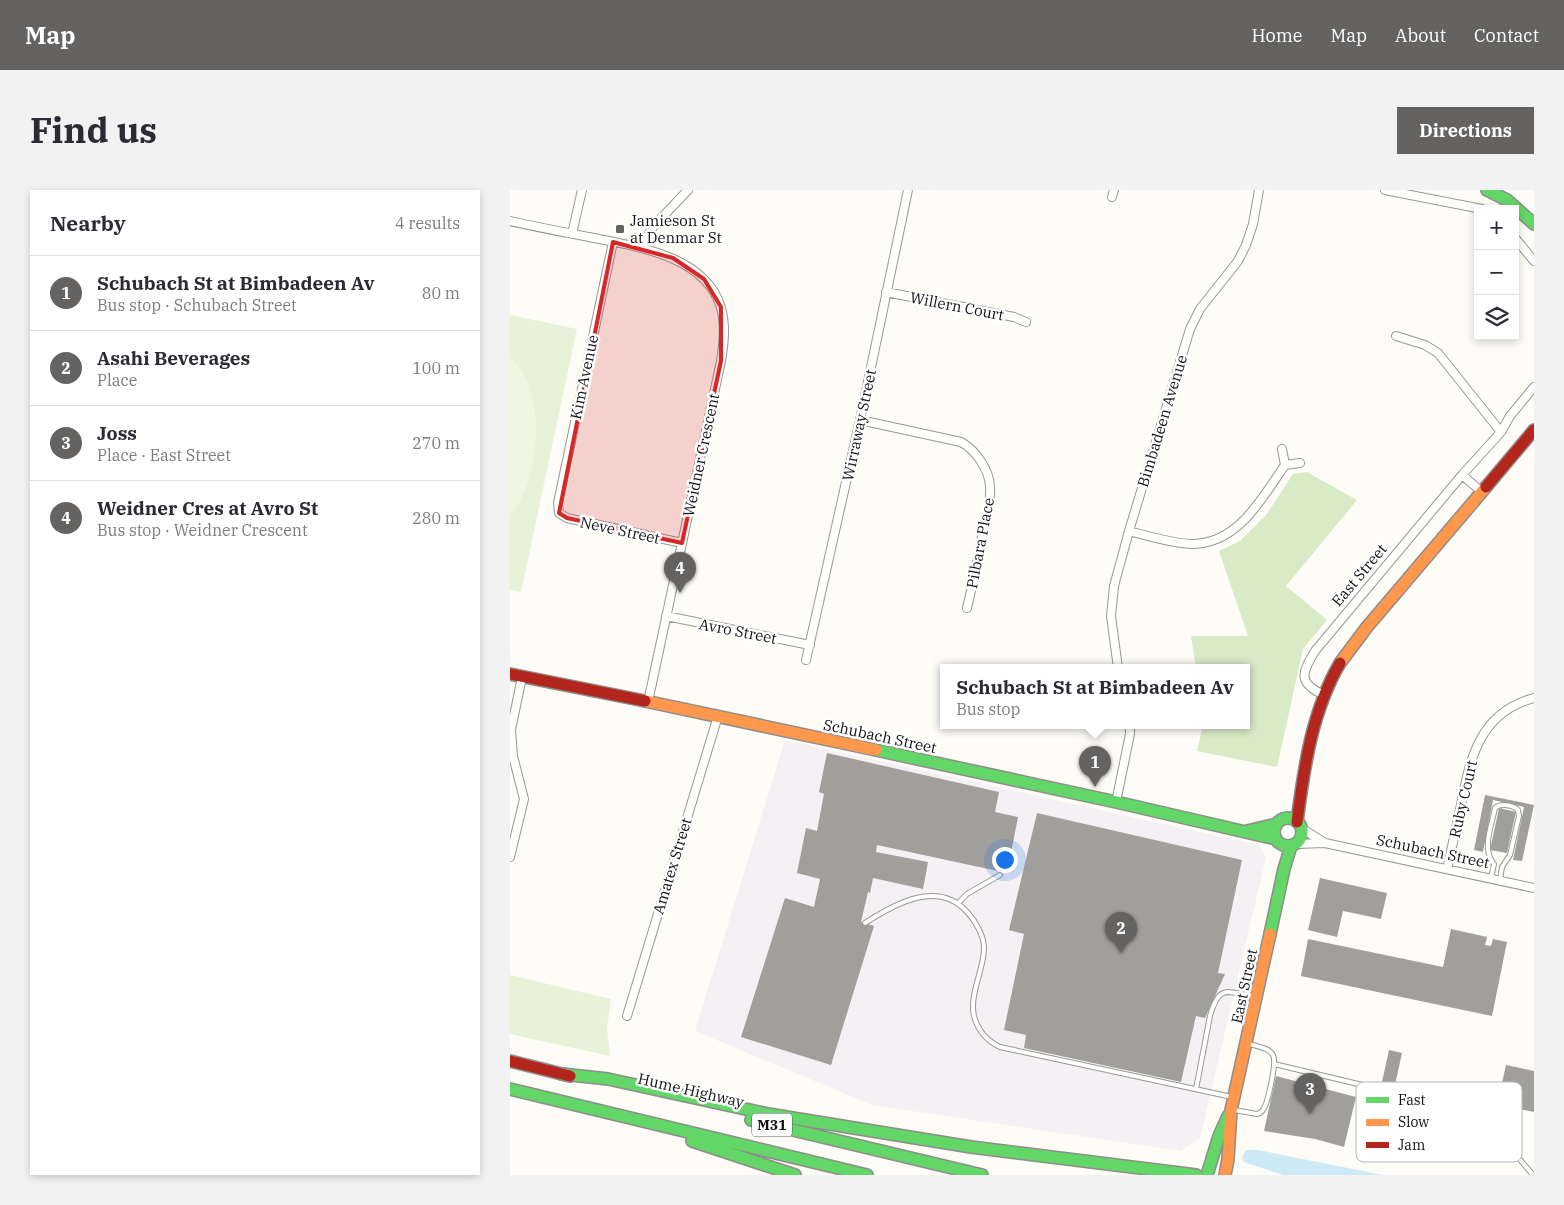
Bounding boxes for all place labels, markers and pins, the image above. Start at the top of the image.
place label: Jamieson St at Denmar St [630,211,722,247]
marker: Jamieson St at Denmar St [614,223,626,235]
pin: 4 [664,552,696,593]
pin: 1 [1079,746,1111,787]
pin: 2 [1105,912,1137,953]
pin: 3 [1294,1073,1326,1114]

